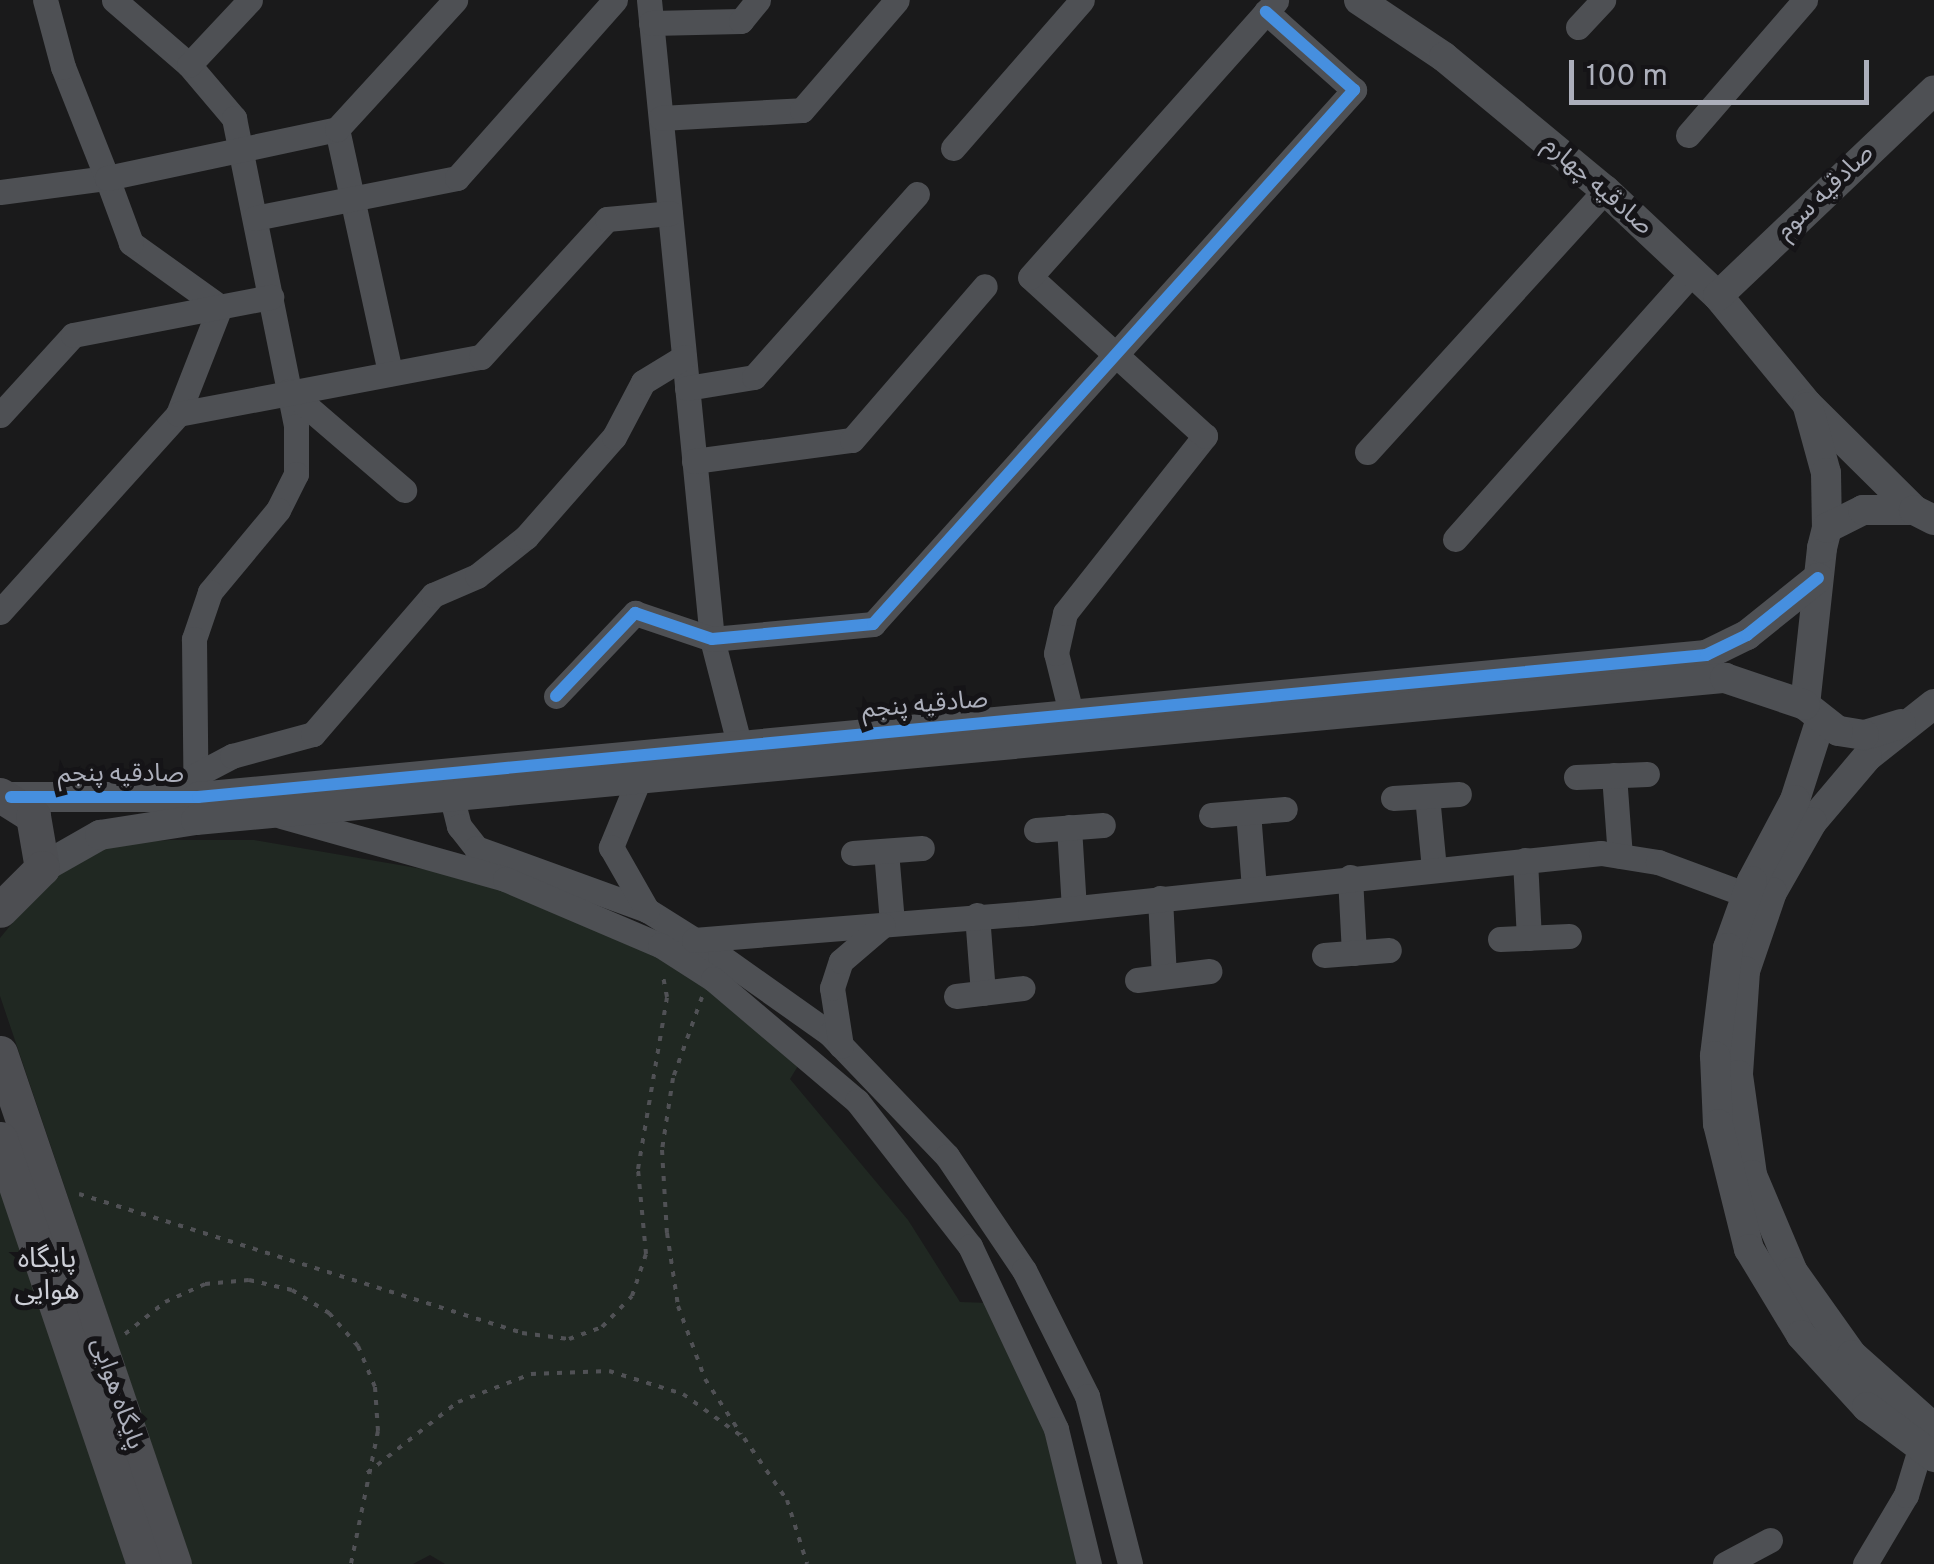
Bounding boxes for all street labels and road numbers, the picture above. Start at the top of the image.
street label: صادقیه چهارم [1536,131,1658,243]
street label: صادقیه سوم [1771,139,1881,247]
street label: صادقیه پنجم [861,686,989,726]
street label: صادقیه پنجم [58,760,184,790]
street label: پایگاه هوایی [83,1334,149,1454]

